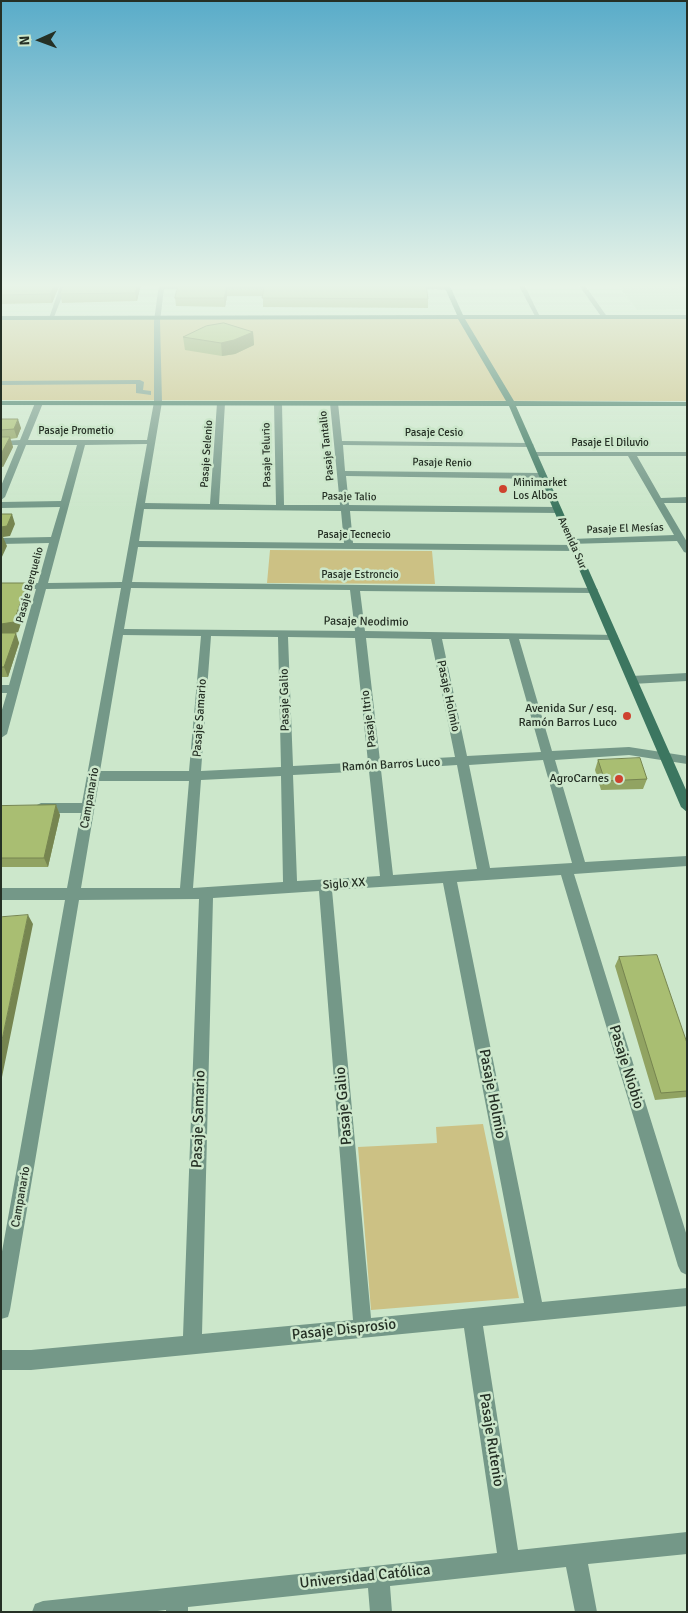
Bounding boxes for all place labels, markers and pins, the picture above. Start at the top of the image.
place label: Minimarket Los Albos [513,476,567,502]
marker: Minimarket Los Albos [497,483,509,495]
place label: Avenida Sur / esq. Ramón Barros Luco [518,702,617,730]
marker: Avenida Sur / esq. Ramón Barros Luco [621,710,633,722]
place label: AgroCarnes [550,772,609,786]
marker: AgroCarnes [613,773,625,785]

